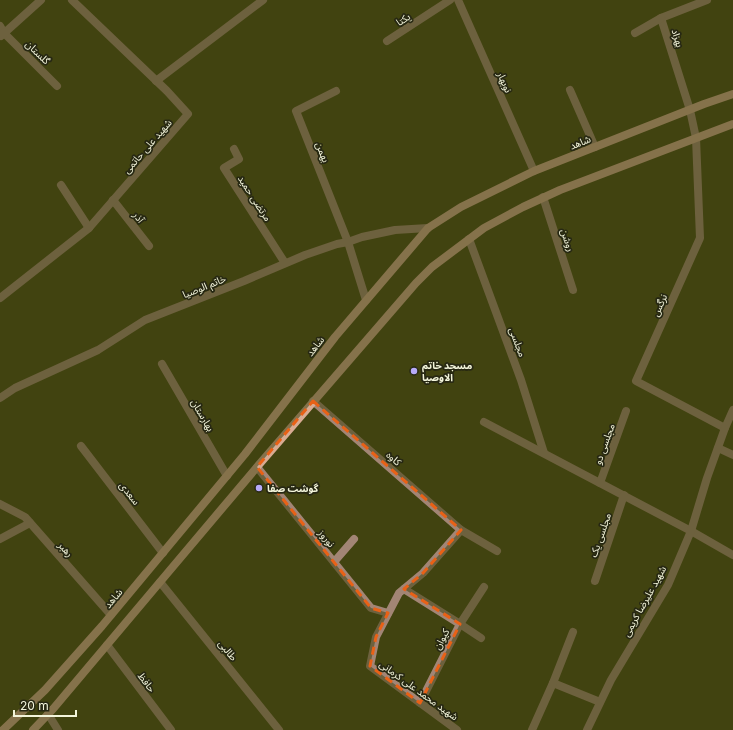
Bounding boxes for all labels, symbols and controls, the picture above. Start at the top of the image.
street label: یکتا [394,10,412,28]
street label: بهزاد [669,27,687,49]
street label: گلستان [23,38,53,67]
street label: نوبهار [494,69,515,95]
street label: شهید علی حاتمی [120,116,174,176]
street label: شاهد [568,132,593,152]
street label: بهمن [314,140,333,164]
street label: مرتضی حمید [235,173,274,224]
street label: آذر [130,208,148,226]
street label: روشن [558,227,577,254]
street label: خاتم الوصیا [181,272,228,302]
street label: نرگس [649,292,670,318]
street label: مجلسی [507,326,529,358]
street label: شاهد [304,334,327,358]
place label: مسجد خاتم الاوصیا [422,359,472,384]
marker: مسجد خاتم الاوصیا [409,366,419,376]
street label: بهارستان [188,397,217,434]
street label: مجلسی دو [591,422,618,466]
street label: کاوه [384,448,404,469]
street label: سعدی [117,479,143,507]
place label: گوشت صفا [267,482,319,494]
marker: گوشت صفا [254,483,264,493]
street label: مجلسی یک [587,511,613,559]
street label: نوروز [315,526,338,550]
street label: رهبر [55,538,76,560]
street label: شهید علیرضا کریمی [620,563,669,639]
street label: شاهد [101,586,125,610]
street label: کیوان [431,626,453,652]
street label: طالبی [216,637,240,663]
street label: شهید محمد علی کرمانی [377,657,461,723]
street label: حافظ [136,670,158,694]
scale bar [14,692,76,718]
text: 20 m [20,698,49,713]

